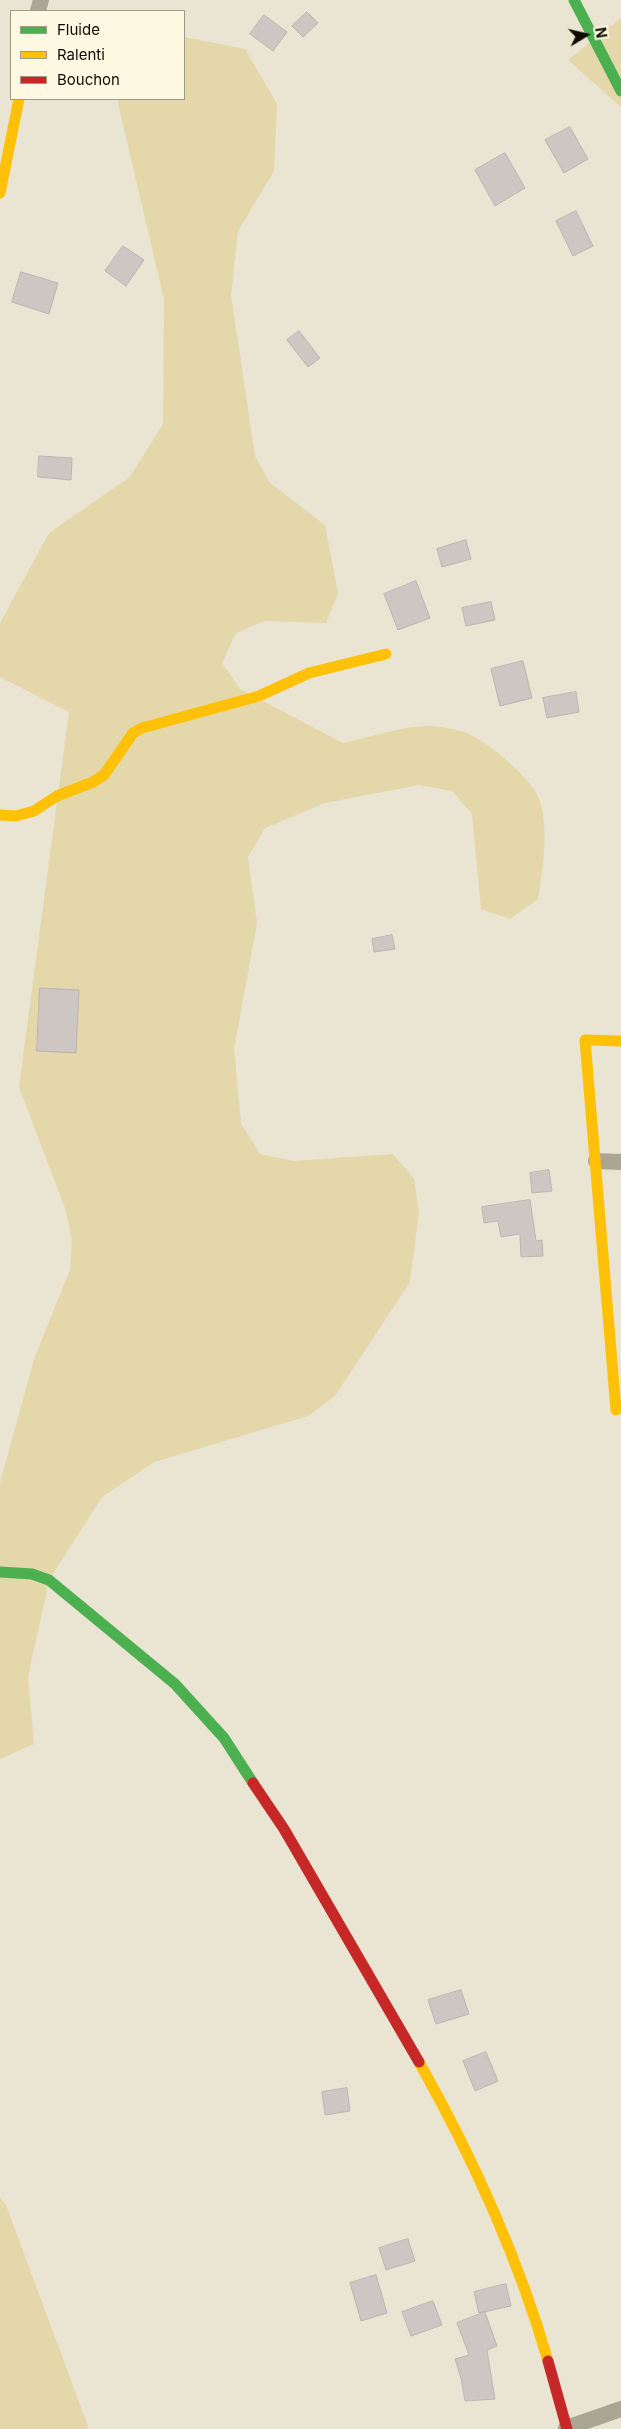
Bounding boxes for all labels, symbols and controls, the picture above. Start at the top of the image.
legend [10,10,185,100]
north arrow [561,10,611,60]
text: Fluide [57,20,100,39]
text: N [592,26,611,39]
text: Ralenti [57,45,105,64]
text: Bouchon [57,70,120,89]

